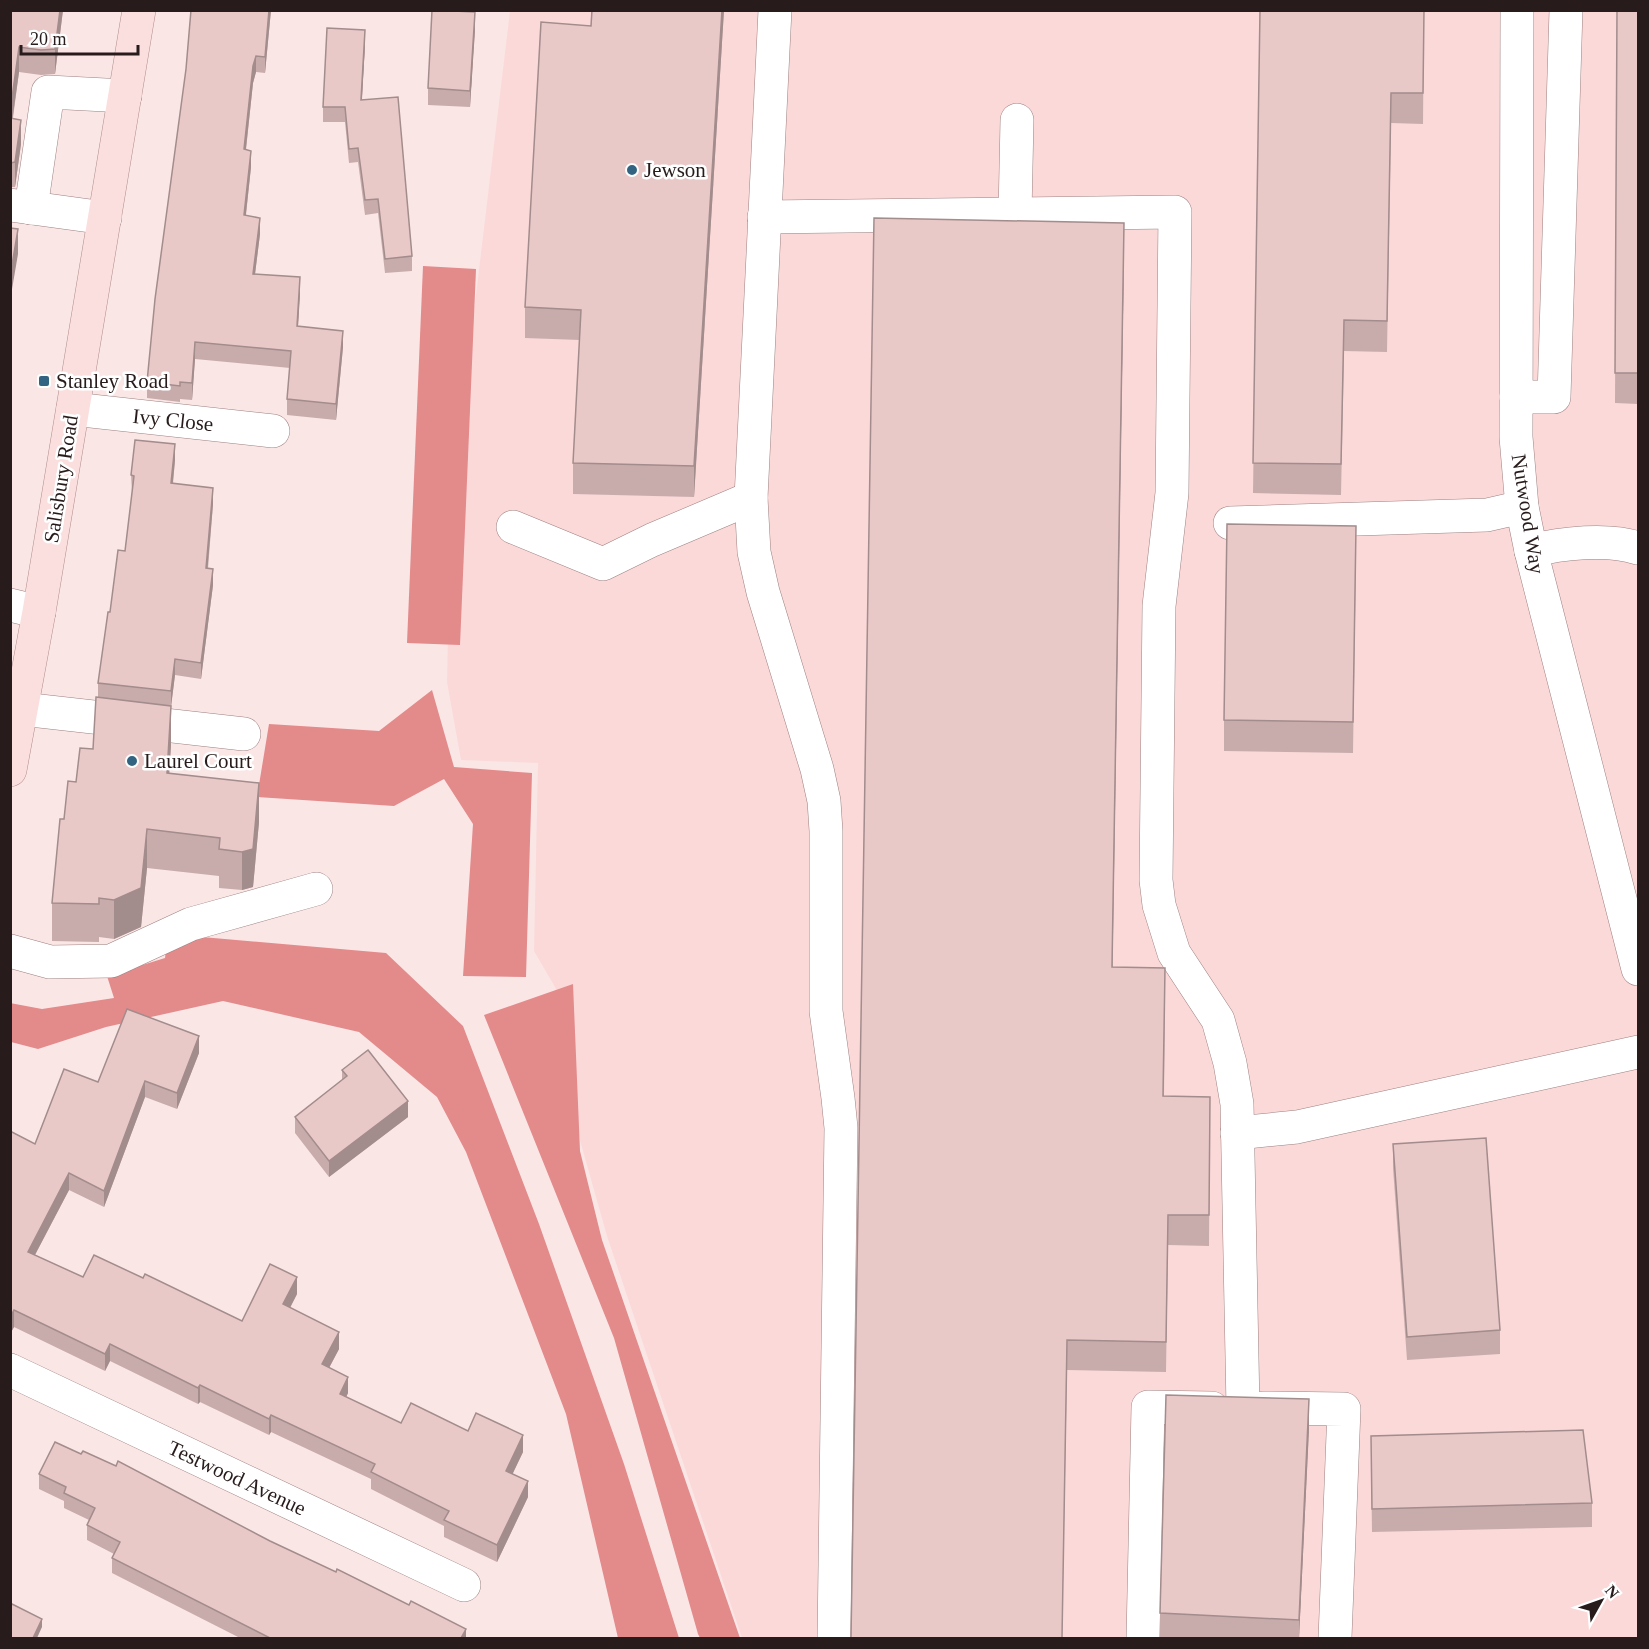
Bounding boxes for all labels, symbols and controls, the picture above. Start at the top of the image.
scale bar [21,18,138,56]
text: 20 m [30,29,67,49]
place label: Jewson [644,158,706,182]
marker: Jewson [625,163,639,177]
place label: Stanley Road [56,369,169,393]
marker: Stanley Road [37,374,51,388]
street label: Ivy Close [131,404,215,436]
street label: Salisbury Road [39,413,83,545]
street label: Nutwood Way [1507,452,1549,576]
place label: Laurel Court [144,749,252,773]
marker: Laurel Court [125,754,139,768]
street label: Testwood Avenue [164,1436,310,1520]
north arrow [1571,1571,1631,1631]
text: N [1602,1582,1623,1602]

